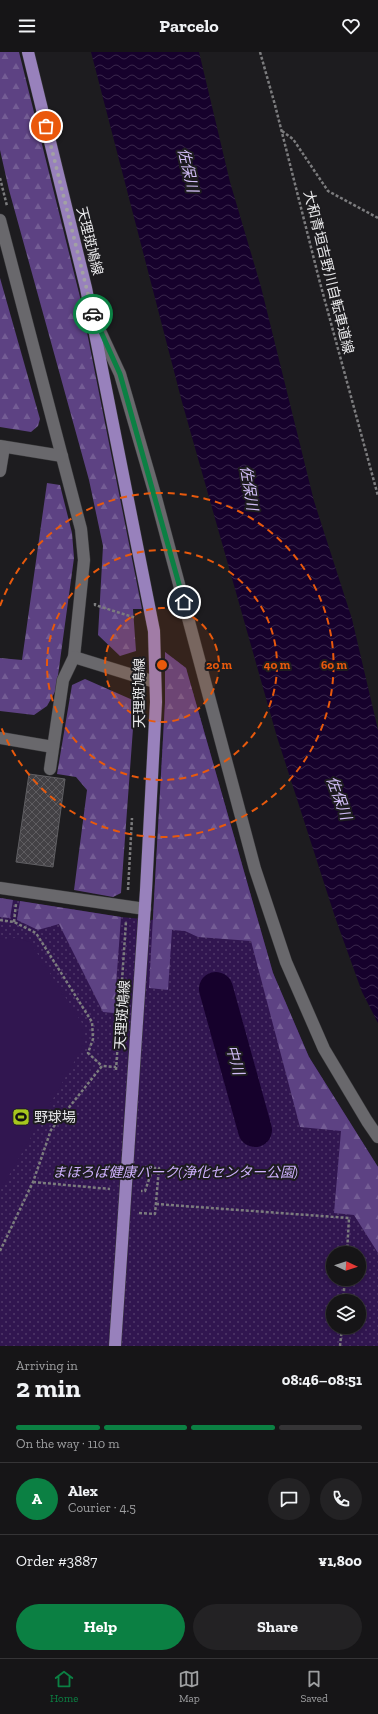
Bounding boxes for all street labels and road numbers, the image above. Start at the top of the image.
street label: 大和青垣吉野川自転車道線 [300,189,357,356]
street label: 天理斑鳩線 [73,205,106,277]
street label: 天理斑鳩線 [131,658,148,728]
street label: 天理斑鳩線 [112,980,133,1051]

